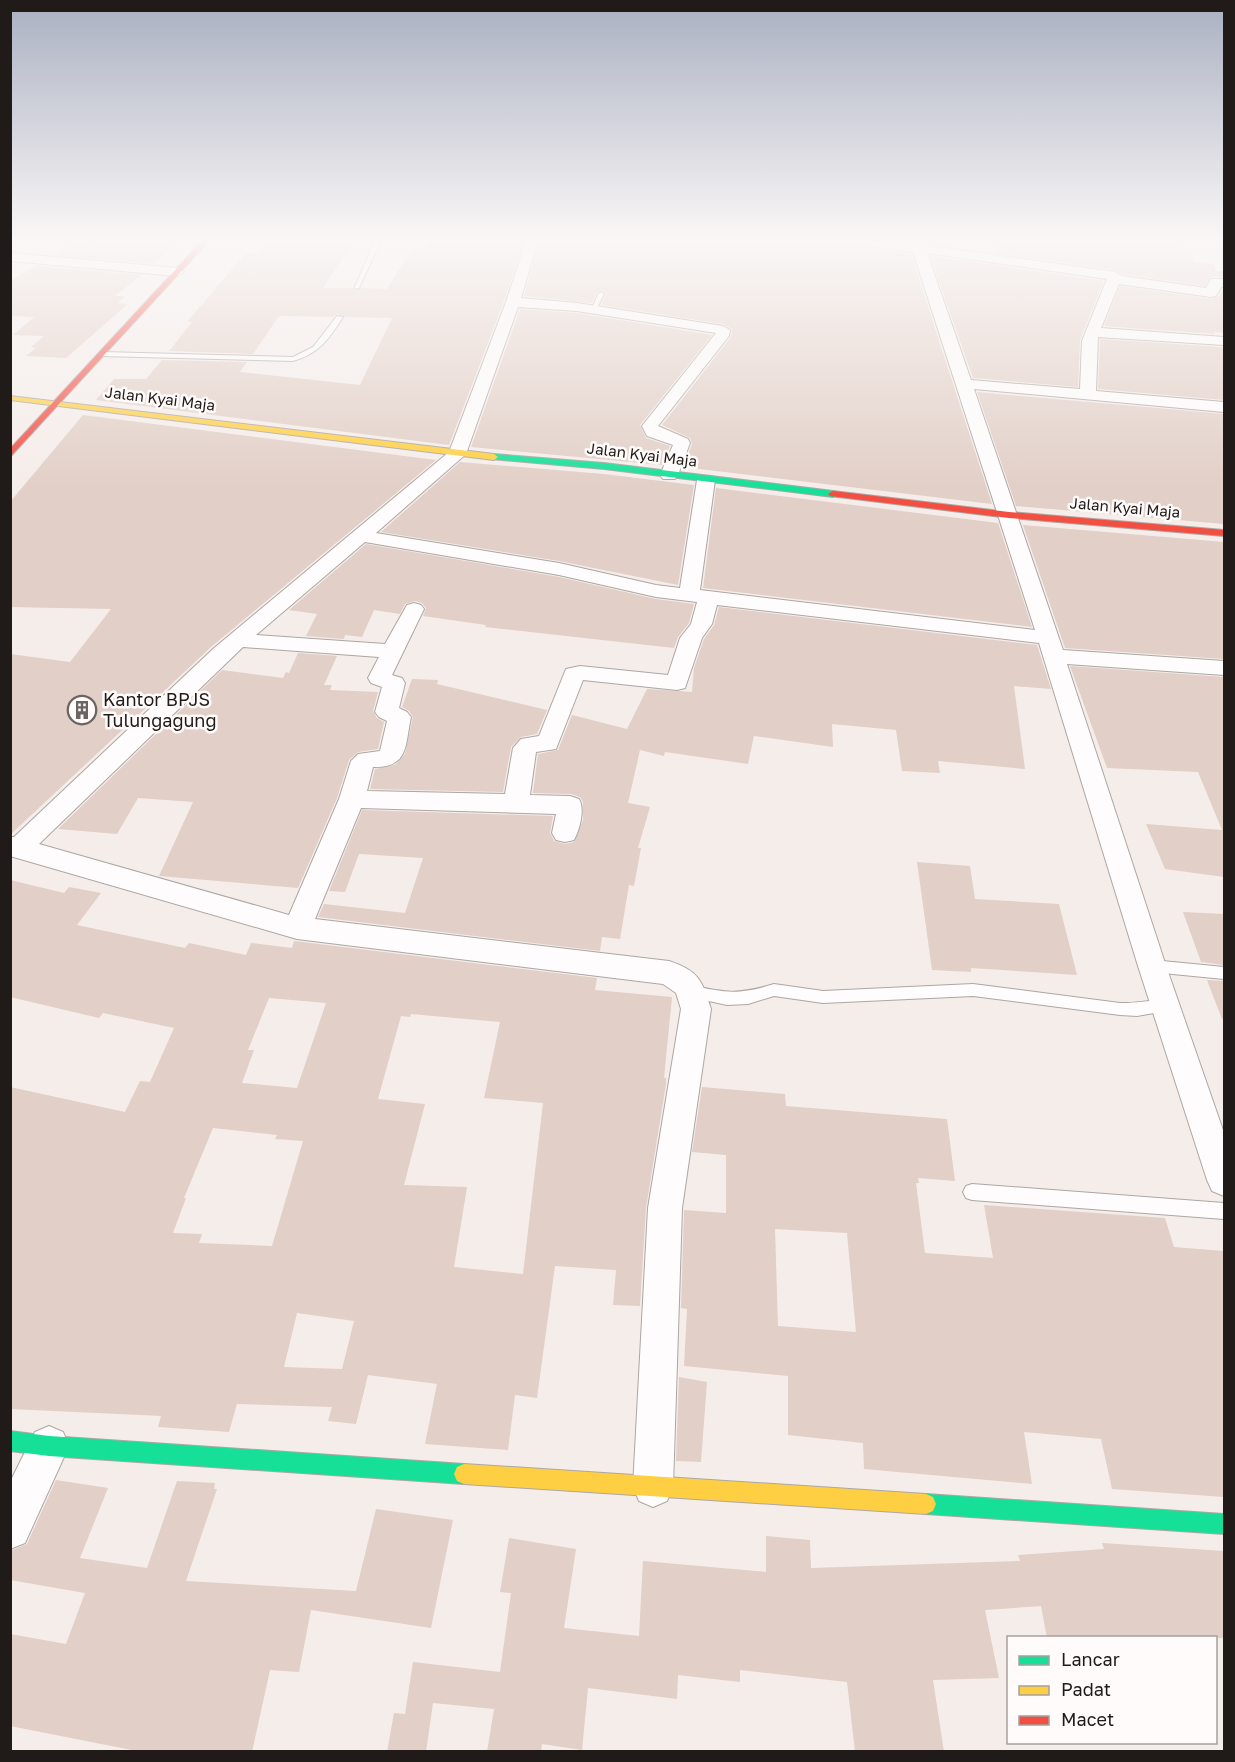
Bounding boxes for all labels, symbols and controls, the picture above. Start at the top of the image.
street label: Jalan Kyai Maja [104,382,216,414]
street label: Jalan Kyai Maja [586,438,698,470]
street label: Jalan Kyai Maja [1069,493,1181,521]
place label: Kantor BPJS Tulungagung [103,688,217,731]
building icon: Kantor BPJS Tulungagung [66,694,98,726]
legend [1007,1636,1217,1744]
text: Lancar [1061,1648,1120,1670]
text: Padat [1061,1678,1111,1700]
text: Macet [1061,1708,1114,1730]

